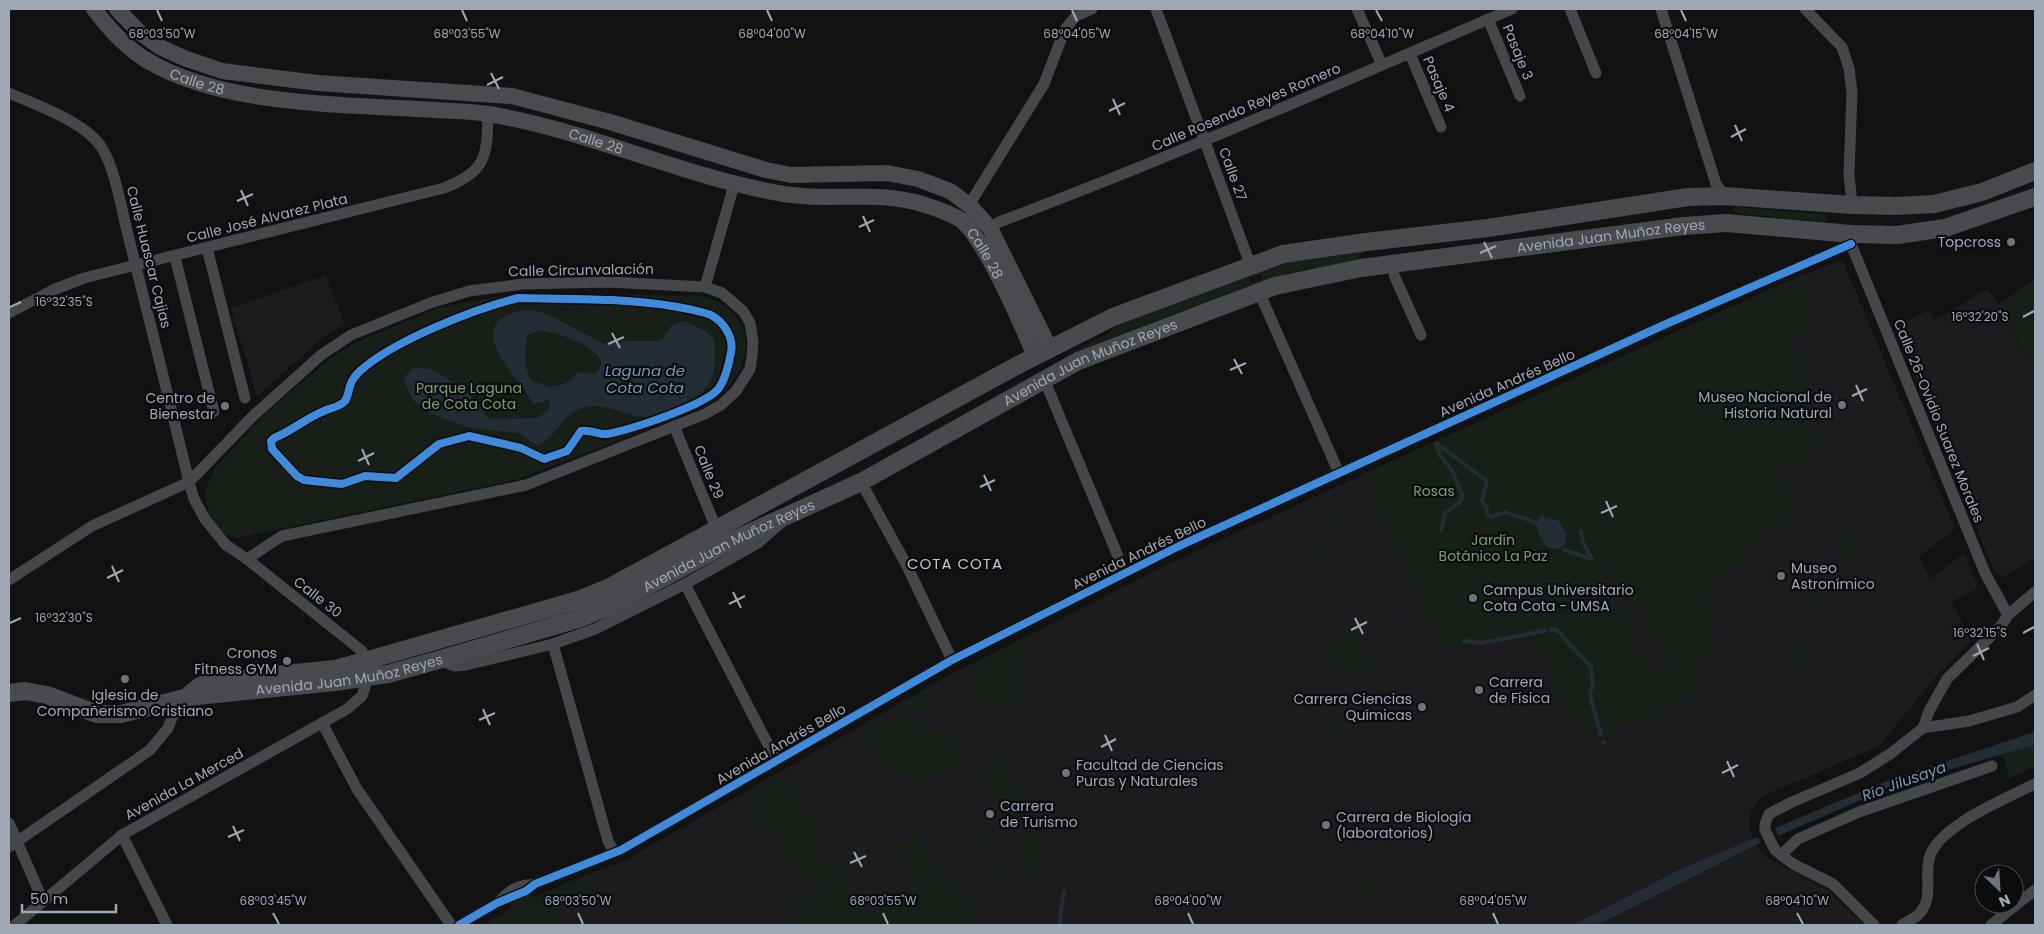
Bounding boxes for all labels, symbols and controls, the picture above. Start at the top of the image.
street label: Pasaje 3 [1498,21,1538,83]
text: 68°03'50"W [129,25,196,42]
text: 68°03'55"W [434,25,501,42]
text: 68°04'00"W [738,25,806,42]
text: 68°04'05"W [1043,25,1111,42]
text: 68°04'10"W [1350,25,1414,42]
text: 68°04'15"W [1654,25,1718,42]
street label: Pasaje 4 [1418,53,1460,115]
street label: Calle Rosendo Reyes Romero [1148,58,1344,156]
street label: Calle 28 [167,63,227,100]
street label: Calle 28 [566,123,626,159]
street label: Calle 27 [1214,145,1252,204]
street label: Calle Huascar Cajias [122,184,176,330]
street label: Calle José Alvarez Plata [184,188,350,248]
street label: Avenida Juan Muñoz Reyes [1515,215,1706,258]
street label: Calle 28 [962,224,1008,283]
place label: Topcross [1938,232,2001,252]
marker: Topcross [2005,236,2017,248]
street label: Calle Circunvalación [508,259,654,281]
text: 16°32'35"S [35,293,93,310]
text: 16°32'20"S [1951,308,2009,325]
street label: Avenida Juan Muñoz Reyes [1000,314,1180,411]
street label: Calle 26-Ovidio Suarez Morales [1889,316,1989,526]
street label: Avenida Andrés Bello [1436,344,1578,422]
water label: Laguna de Cota Cota [605,360,685,398]
park label: Parque Laguna de Cota Cota [416,378,522,414]
place label: Museo Nacional de Historia Natural [1698,387,1832,423]
place label: Centro de Bienestar [145,388,215,424]
marker: Museo Nacional de Historia Natural [1836,399,1848,411]
marker: Centro de Bienestar [219,400,231,412]
street label: Calle 29 [689,442,729,502]
park label: Rosas [1413,481,1455,501]
street label: Avenida Juan Muñoz Reyes [639,494,818,597]
street label: Avenida Andrés Bello [1069,512,1209,594]
park label: Jardín Botánico La Paz [1439,530,1547,566]
district label: COTA COTA [907,553,1003,574]
place label: Museo Astronímico [1791,558,1875,594]
marker: Museo Astronímico [1775,570,1787,582]
street label: Calle 30 [290,572,346,622]
place label: Campus Universitario Cota Cota - UMSA [1483,580,1634,616]
marker: Campus Universitario Cota Cota - UMSA [1467,592,1479,604]
text: 16°32'30"S [35,609,93,626]
text: 16°32'15"S [1953,624,2007,641]
place label: Cronos Fitness GYM [194,643,277,679]
street label: Avenida Juan Muñoz Reyes [255,649,445,700]
marker: Cronos Fitness GYM [281,655,293,667]
place label: Carrera de Física [1489,672,1550,708]
marker: Iglesia de Compañerismo Cristiano [119,673,131,685]
marker: Carrera de Física [1473,684,1485,696]
place label: Iglesia de Compañerismo Cristiano [37,685,213,721]
place label: Carrera Ciencias Químicas [1294,689,1412,725]
street label: Avenida Andrés Bello [712,699,850,789]
marker: Carrera Ciencias Químicas [1416,701,1428,713]
street label: Avenida La Merced [121,743,247,825]
place label: Facultad de Ciencias Puras y Naturales [1076,755,1224,791]
water label: Río Jilusaya [1859,756,1949,806]
marker: Facultad de Ciencias Puras y Naturales [1060,767,1072,779]
place label: Carrera de Turismo [1000,796,1078,832]
place label: Carrera de Biología (laboratorios) [1336,807,1471,843]
marker: Carrera de Turismo [984,808,996,820]
marker: Carrera de Biología (laboratorios) [1320,819,1332,831]
north arrow [1974,864,2024,914]
scale bar [22,882,116,914]
text: 50 m [30,888,68,909]
text: N [1995,889,2013,912]
text: 68°03'45"W [240,892,307,909]
text: 68°03'50"W [545,892,612,909]
text: 68°03'55"W [850,892,917,909]
text: 68°04'00"W [1154,892,1222,909]
text: 68°04'05"W [1459,892,1527,909]
text: 68°04'10"W [1765,892,1829,909]

